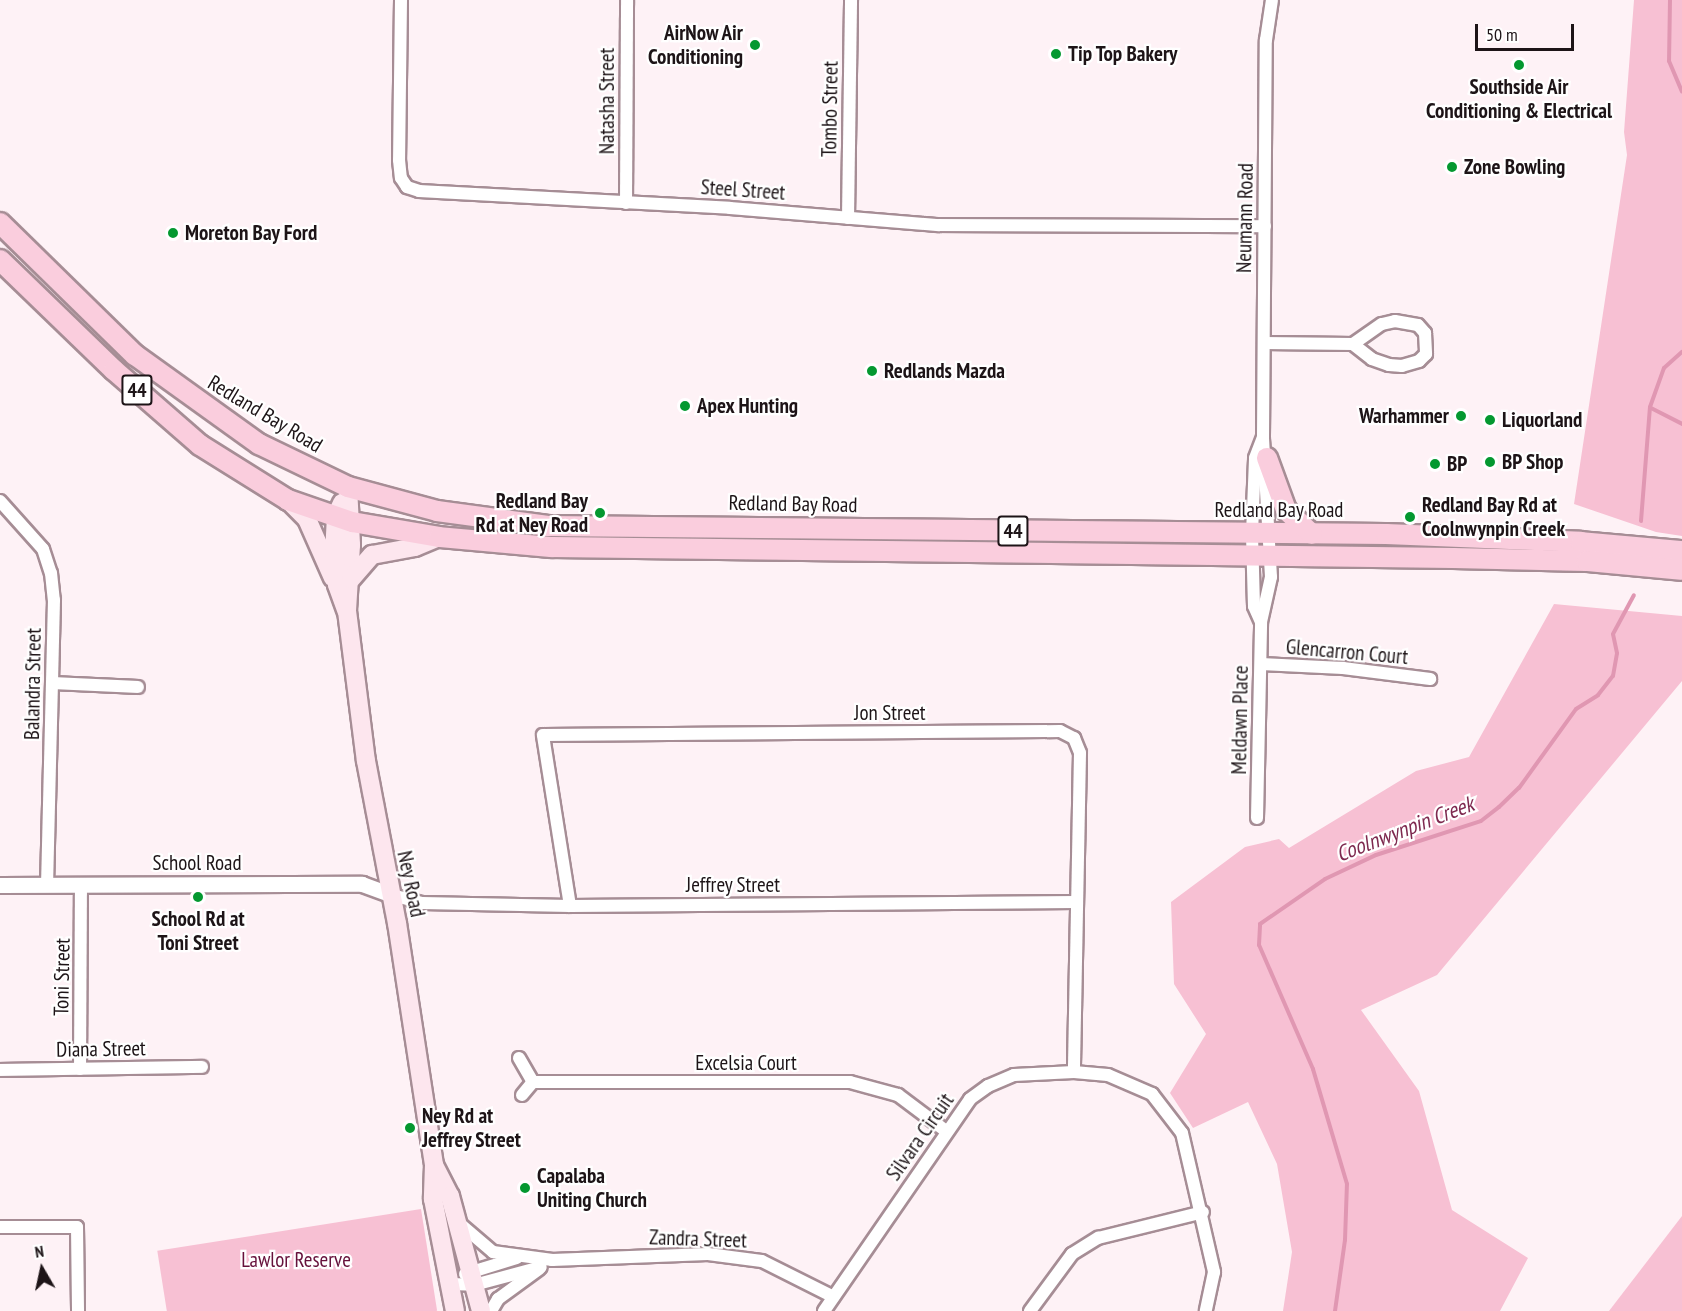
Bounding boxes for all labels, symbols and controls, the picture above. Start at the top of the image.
scale bar [1478,12,1577,50]
place label: AirNow Air Conditioning [648,20,743,70]
text: 50 m [1486,23,1518,46]
marker: AirNow Air Conditioning [748,38,762,52]
place label: Tip Top Bakery [1068,41,1178,67]
marker: Tip Top Bakery [1049,47,1063,61]
street label: Natasha Street [594,48,620,154]
marker: Southside Air Conditioning & Electrical [1512,58,1526,72]
street label: Tombo Street [817,61,843,157]
place label: Southside Air Conditioning & Electrical [1426,74,1612,124]
place label: Zone Bowling [1464,154,1565,180]
marker: Zone Bowling [1445,160,1459,174]
street label: Neumann Road [1231,163,1259,273]
street label: Steel Street [700,174,786,206]
place label: Moreton Bay Ford [185,220,318,246]
marker: Moreton Bay Ford [166,226,180,240]
place label: Redlands Mazda [884,358,1005,384]
marker: Redlands Mazda [865,364,879,378]
street label: Redland Bay Road [203,370,327,458]
road number: 44 [120,373,154,407]
place label: Apex Hunting [697,393,799,419]
marker: Apex Hunting [678,399,692,413]
place label: Warhammer [1359,403,1449,429]
place label: Liquorland [1502,407,1582,433]
marker: Warhammer [1454,409,1468,423]
marker: Liquorland [1483,413,1497,427]
place label: BP Shop [1502,449,1564,475]
place label: BP [1447,451,1467,477]
marker: BP Shop [1483,455,1497,469]
marker: BP [1428,457,1442,471]
place label: Redland Bay Rd at Ney Road [475,488,588,538]
street label: Redland Bay Road [728,490,858,518]
place label: Redland Bay Rd at Coolnwynpin Creek [1422,492,1565,542]
street label: Redland Bay Road [1214,497,1344,523]
marker: Redland Bay Rd at Ney Road [593,506,607,520]
marker: Redland Bay Rd at Coolnwynpin Creek [1403,510,1417,524]
road number: 44 [996,514,1030,548]
street label: Balandra Street [19,628,47,740]
street label: Glencarron Court [1285,634,1409,670]
street label: Meldawn Place [1226,665,1254,775]
street label: Jon Street [854,700,926,726]
water label: Coolnwynpin Creek [1332,791,1478,867]
street label: Ney Road [392,848,430,920]
street label: School Road [152,850,242,876]
street label: Jeffrey Street [686,872,780,898]
marker: School Rd at Toni Street [191,890,205,904]
place label: School Rd at Toni Street [151,906,245,956]
street label: Toni Street [49,938,75,1016]
street label: Diana Street [56,1036,146,1062]
street label: Excelsia Court [695,1050,797,1076]
street label: Silvara Circuit [881,1089,959,1185]
place label: Ney Rd at Jeffrey Street [422,1103,521,1153]
marker: Ney Rd at Jeffrey Street [403,1121,417,1135]
place label: Capalaba Uniting Church [537,1163,647,1213]
marker: Capalaba Uniting Church [518,1181,532,1195]
street label: Zandra Street [649,1225,747,1253]
north arrow [12,1239,72,1299]
text: N [33,1241,45,1262]
park label: Lawlor Reserve [241,1247,351,1273]

